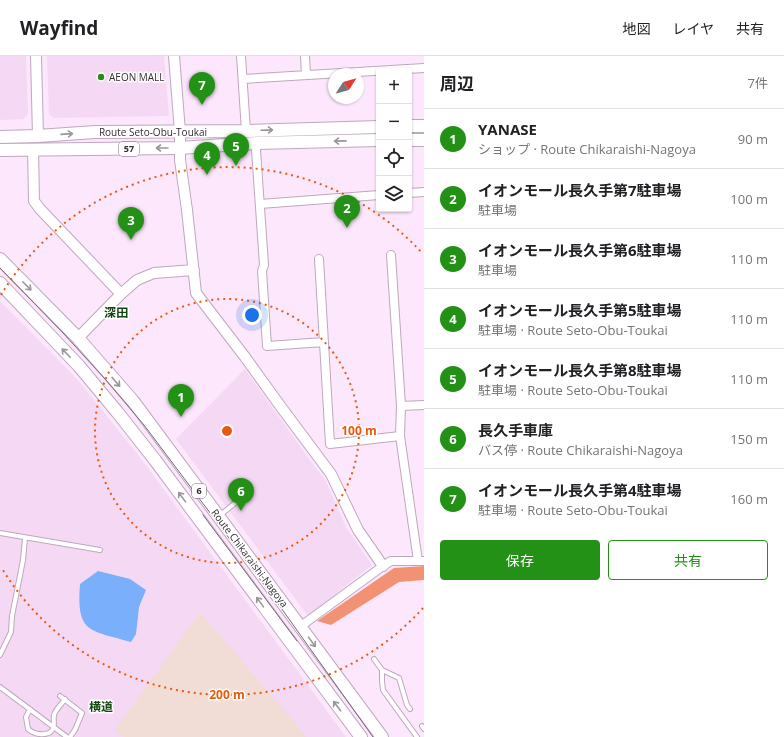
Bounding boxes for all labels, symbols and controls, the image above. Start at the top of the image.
text: Wayfind [20,15,98,41]
text: 地図 [622,19,650,38]
text: レイヤ [672,19,714,38]
text: 共有 [736,19,764,38]
north arrow [328,68,364,104]
map controls [376,68,412,212]
button: + [376,68,412,104]
place label: AEON MALL [109,70,165,84]
marker: AEON MALL [96,72,106,82]
pin: 7 [189,72,215,105]
text: 周辺 [440,72,474,95]
text: 7件 [748,74,768,92]
button: − [376,104,412,140]
text: YANASE [478,119,537,139]
street label: Route Seto-Obu-Toukai [99,125,207,139]
one-way arrow [260,127,273,134]
one-way arrow [60,130,73,138]
text: 1 [449,130,457,148]
text: 90 m [738,130,768,148]
pin: 5 [223,133,249,166]
one-way arrow [334,137,347,145]
button: locate [376,140,412,176]
text: ショップ · Route Chikaraishi-Nagoya [478,140,696,158]
road number: 57 [119,142,139,156]
pin: 4 [194,142,220,175]
one-way arrow [156,144,169,152]
button: layers [376,176,412,212]
text: イオンモール長久手第7駐車場 [478,180,682,200]
text: 2 [449,190,457,208]
text: 100 m [730,190,768,208]
pin: 2 [334,195,360,228]
text: 駐車場 [478,201,517,219]
pin: 3 [118,207,144,240]
text: イオンモール長久手第6駐車場 [478,240,682,260]
text: 3 [449,250,457,268]
text: 110 m [730,250,768,268]
text: 駐車場 [478,261,517,279]
one-way arrow [22,281,32,291]
text: イオンモール長久手第5駐車場 [478,300,682,320]
district label: 深田 [104,304,128,321]
your location [242,305,262,325]
text: 4 [449,310,457,328]
text: 110 m [730,310,768,328]
text: 駐車場 · Route Seto-Obu-Toukai [478,321,668,339]
one-way arrow [62,348,71,358]
text: イオンモール長久手第8駐車場 [478,360,682,380]
text: 5 [449,370,457,388]
text: 110 m [730,370,768,388]
one-way arrow [111,376,120,387]
text: 駐車場 · Route Seto-Obu-Toukai [478,381,668,399]
pin: 1 [168,384,194,417]
text: 長久手車庫 [478,420,553,440]
text: 100 m [341,422,377,439]
centre of rings [220,424,234,438]
text: 6 [449,430,457,448]
text: 150 m [730,430,768,448]
text: バス停 · Route Chikaraishi-Nagoya [478,441,683,459]
pin: 6 [228,478,254,511]
text: イオンモール長久手第4駐車場 [478,480,682,500]
road number: 6 [192,484,206,498]
text: 7 [449,490,457,508]
text: 160 m [730,490,768,508]
one-way arrow [178,492,187,503]
text: 駐車場 · Route Seto-Obu-Toukai [478,501,668,519]
street label: Route Chikaraishi-Nagoya [208,506,292,610]
button: 保存 [440,540,600,580]
button: 共有 [608,540,768,580]
one-way arrow [255,596,264,607]
one-way arrow [308,636,317,647]
text: 200 m [209,686,245,703]
district label: 横道 [89,698,113,715]
one-way arrow [333,700,342,711]

